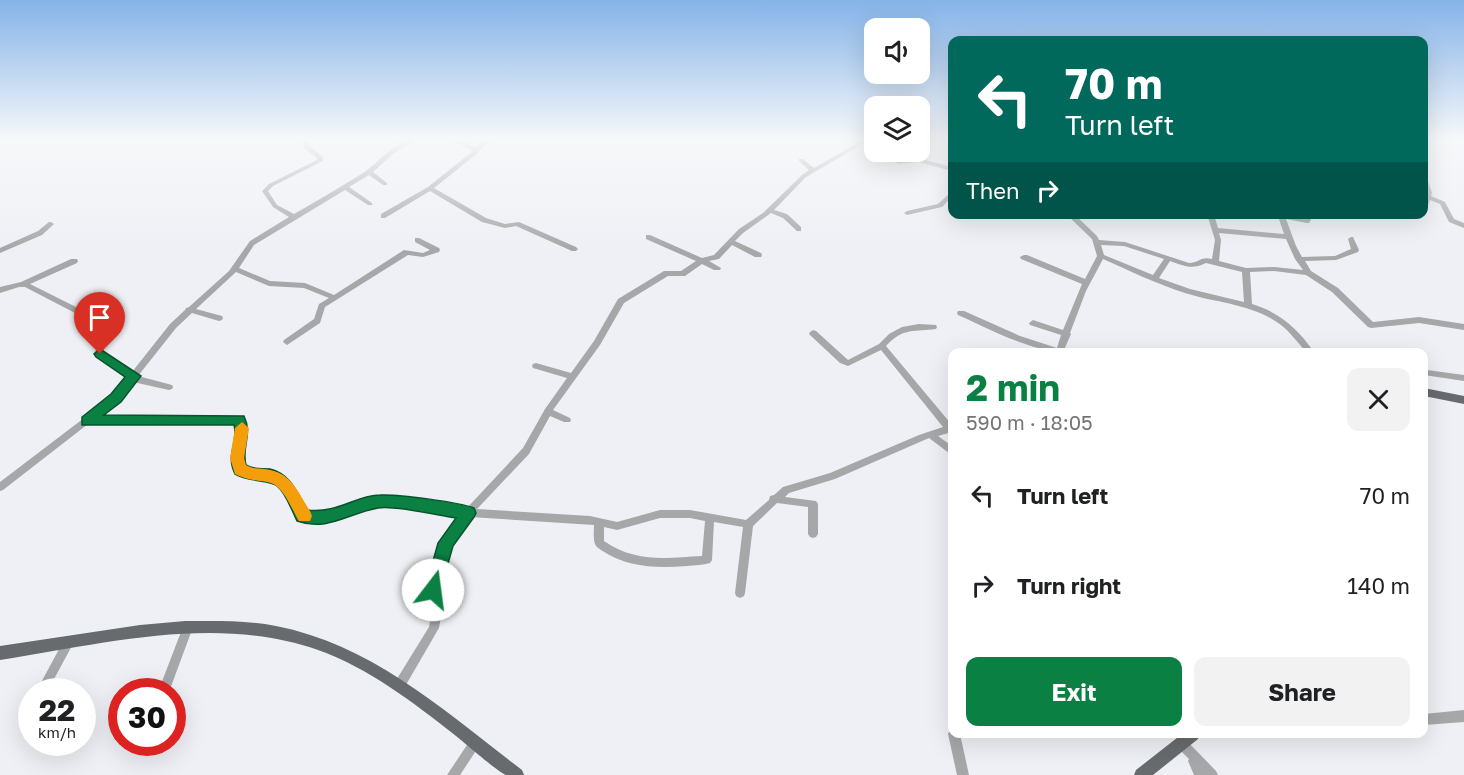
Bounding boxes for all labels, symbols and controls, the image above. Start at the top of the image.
map controls [864,18,930,162]
button: sound [864,18,930,84]
text: 70 m [1065,58,1162,108]
icon: left [966,60,1044,138]
button: layers [864,96,930,162]
text: Turn left [1065,109,1174,141]
icon: right [1031,174,1064,207]
text: Then [966,177,1019,204]
pin [74,292,125,354]
icon: arrive [83,301,116,334]
text: 2 min [966,366,1060,409]
button: close [1347,368,1410,431]
text: 590 m · 18:05 [966,410,1093,434]
icon: left [966,479,999,512]
text: Turn left [1017,482,1108,509]
text: 70 m [1360,482,1410,509]
position arrow [401,558,465,622]
icon: right [966,569,999,602]
text: Turn right [1017,572,1121,599]
text: 140 m [1347,572,1410,599]
button: Exit [966,657,1182,726]
button: Share [1194,657,1410,726]
speed limit sign: 30 [108,678,186,756]
text: 22 [39,692,75,728]
text: km/h [38,723,76,741]

